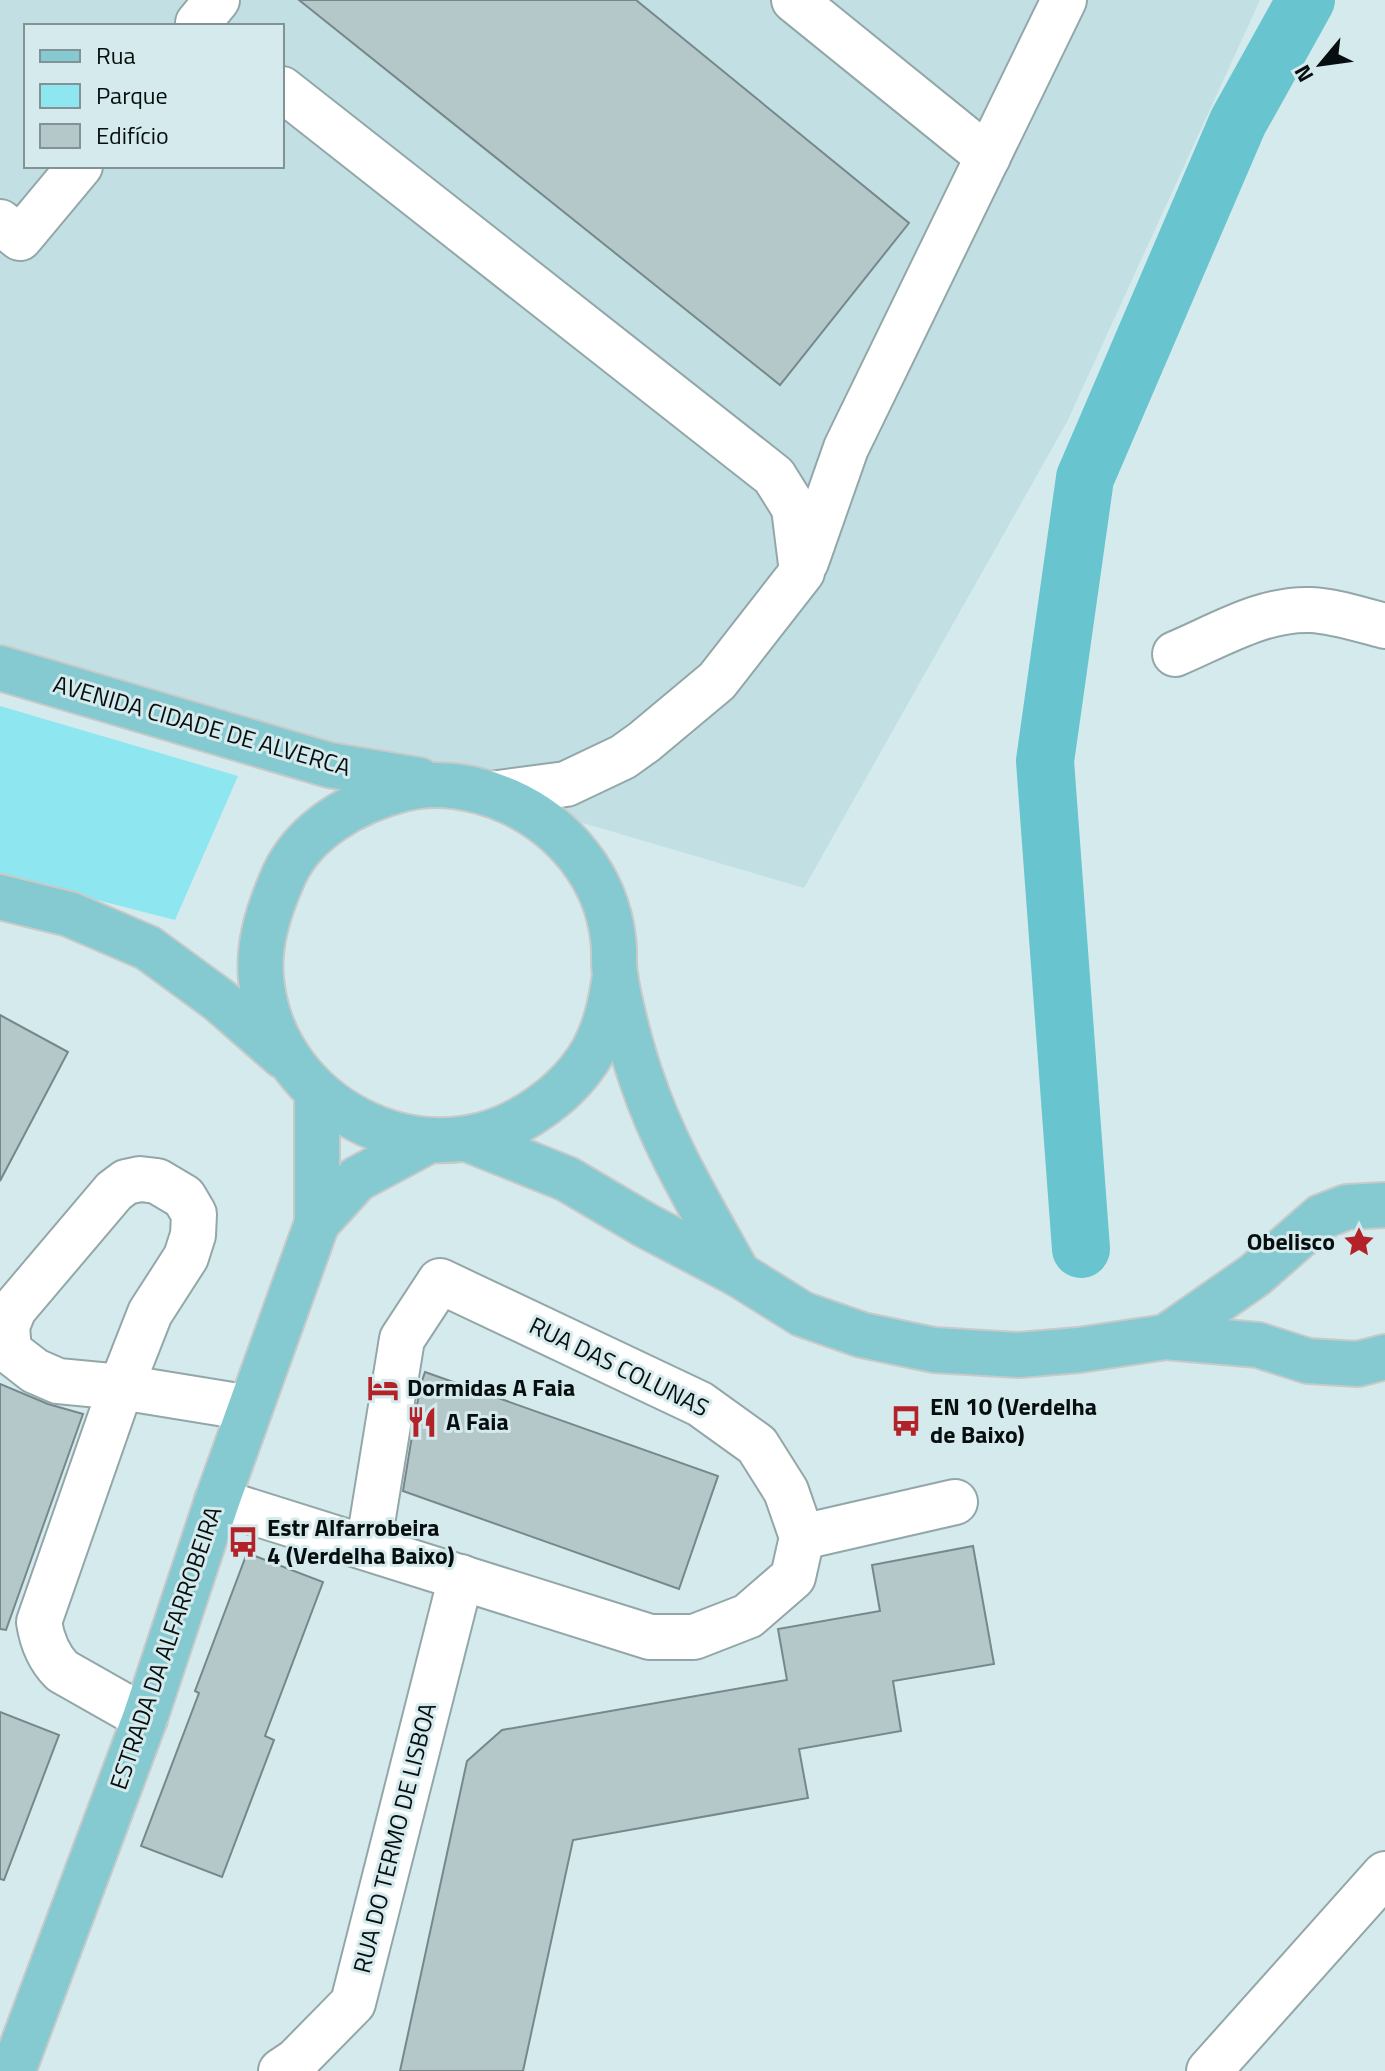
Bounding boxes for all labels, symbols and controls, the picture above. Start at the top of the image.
legend [24,24,284,168]
north arrow [1281,24,1361,104]
text: Rua [96,37,135,73]
text: N [1285,59,1322,89]
text: Parque [96,77,168,113]
text: Edifício [96,117,169,153]
street label: AVENIDA CIDADE DE ALVERCA [49,665,355,785]
place label: Obelisco [1247,1223,1335,1259]
place icon: Obelisco [1342,1225,1376,1259]
street label: RUA DAS COLUNAS [524,1307,715,1425]
place label: Dormidas A Faia [407,1369,575,1405]
hotel icon: Dormidas A Faia [366,1371,400,1405]
place label: EN 10 (Verdelha de Baixo) [930,1388,1097,1452]
place label: A Faia [446,1403,509,1439]
bus stop icon: EN 10 (Verdelha de Baixo) [889,1404,923,1438]
restaurant icon: A Faia [405,1405,439,1439]
street label: ESTRADA DA ALFARROBEIRA [100,1501,230,1794]
place label: Estr Alfarrobeira 4 (Verdelha Baixo) [267,1509,455,1573]
bus stop icon: Estr Alfarrobeira 4 (Verdelha Baixo) [226,1525,260,1559]
street label: RUA DO TERMO DE LISBOA [343,1699,445,1977]

